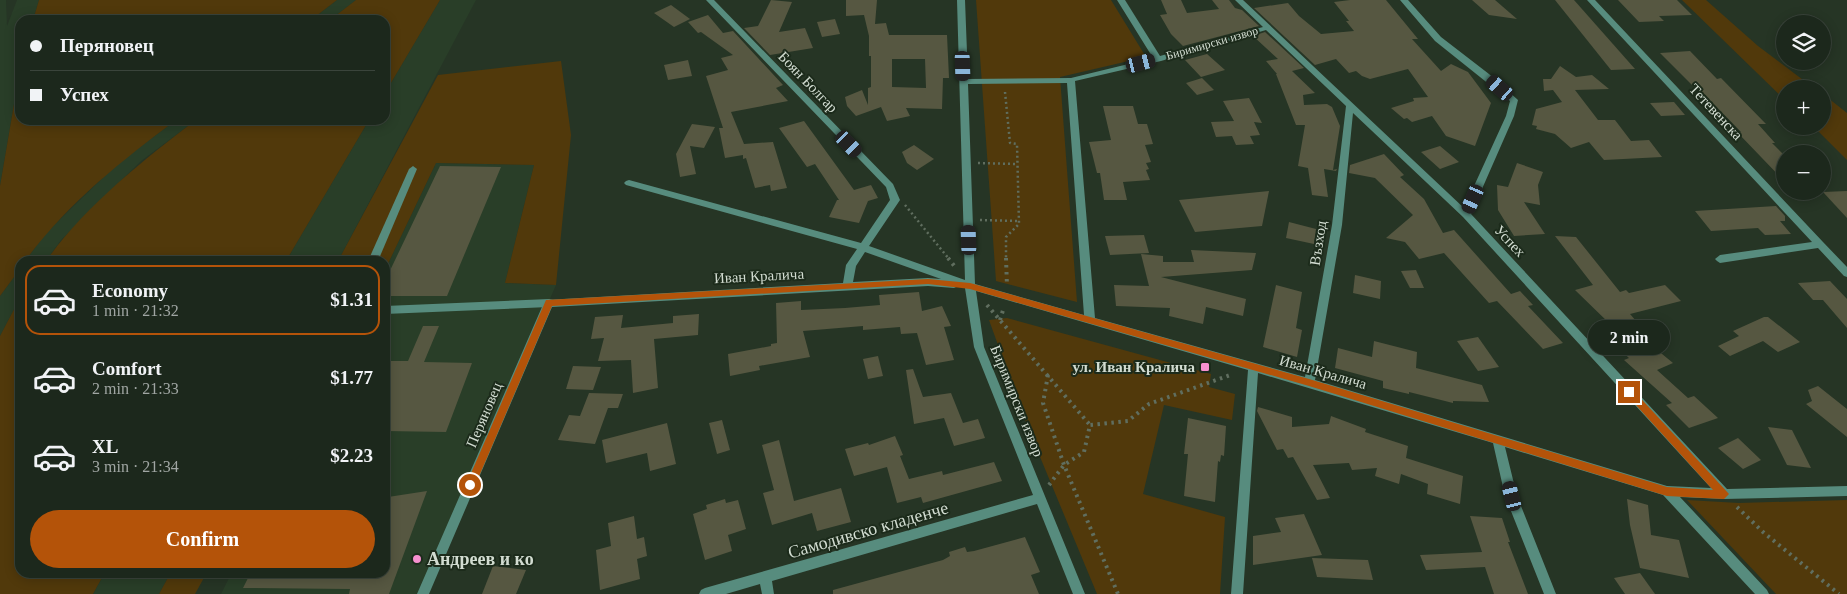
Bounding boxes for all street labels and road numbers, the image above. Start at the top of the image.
street label: Биримирски извор [1164,23,1260,63]
street label: Боян Болгар [775,48,841,116]
street label: Тетевенска [1686,81,1746,143]
street label: Възход [1307,219,1330,267]
street label: Успех [1491,222,1529,261]
street label: Иван Кралича [714,266,805,286]
street label: Биримирски извор [987,343,1047,459]
street label: Иван Кралича [1277,352,1369,392]
street label: Перяновец [463,380,505,450]
street label: Самодивско кладенче [785,498,951,562]

